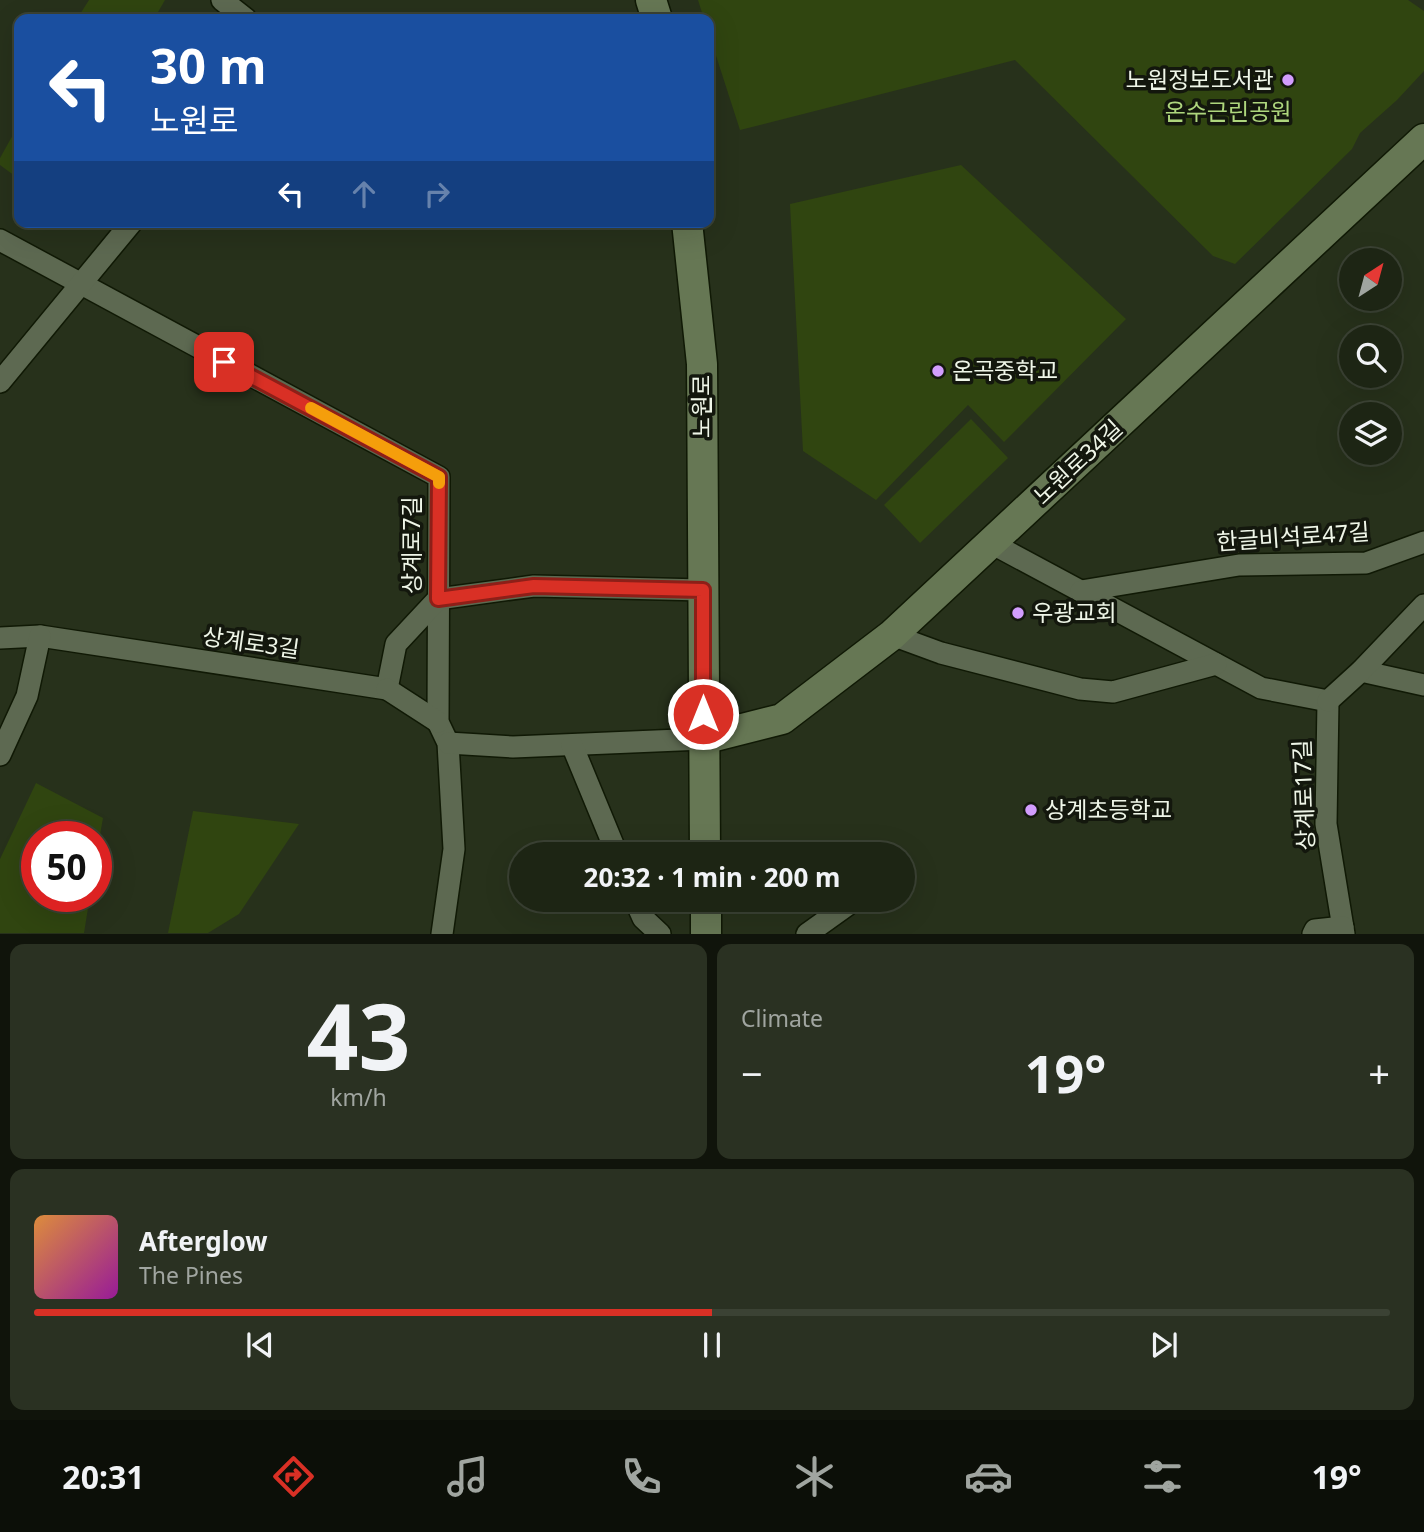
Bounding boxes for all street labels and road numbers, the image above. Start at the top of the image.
street label: 노원로 [685,374,717,438]
street label: 노원로34길 [1026,412,1129,511]
street label: 상계로7길 [395,496,427,594]
street label: 한글비석로47길 [1215,515,1371,557]
street label: 상계로3길 [200,619,302,665]
street label: 상계로17길 [1285,739,1321,851]

